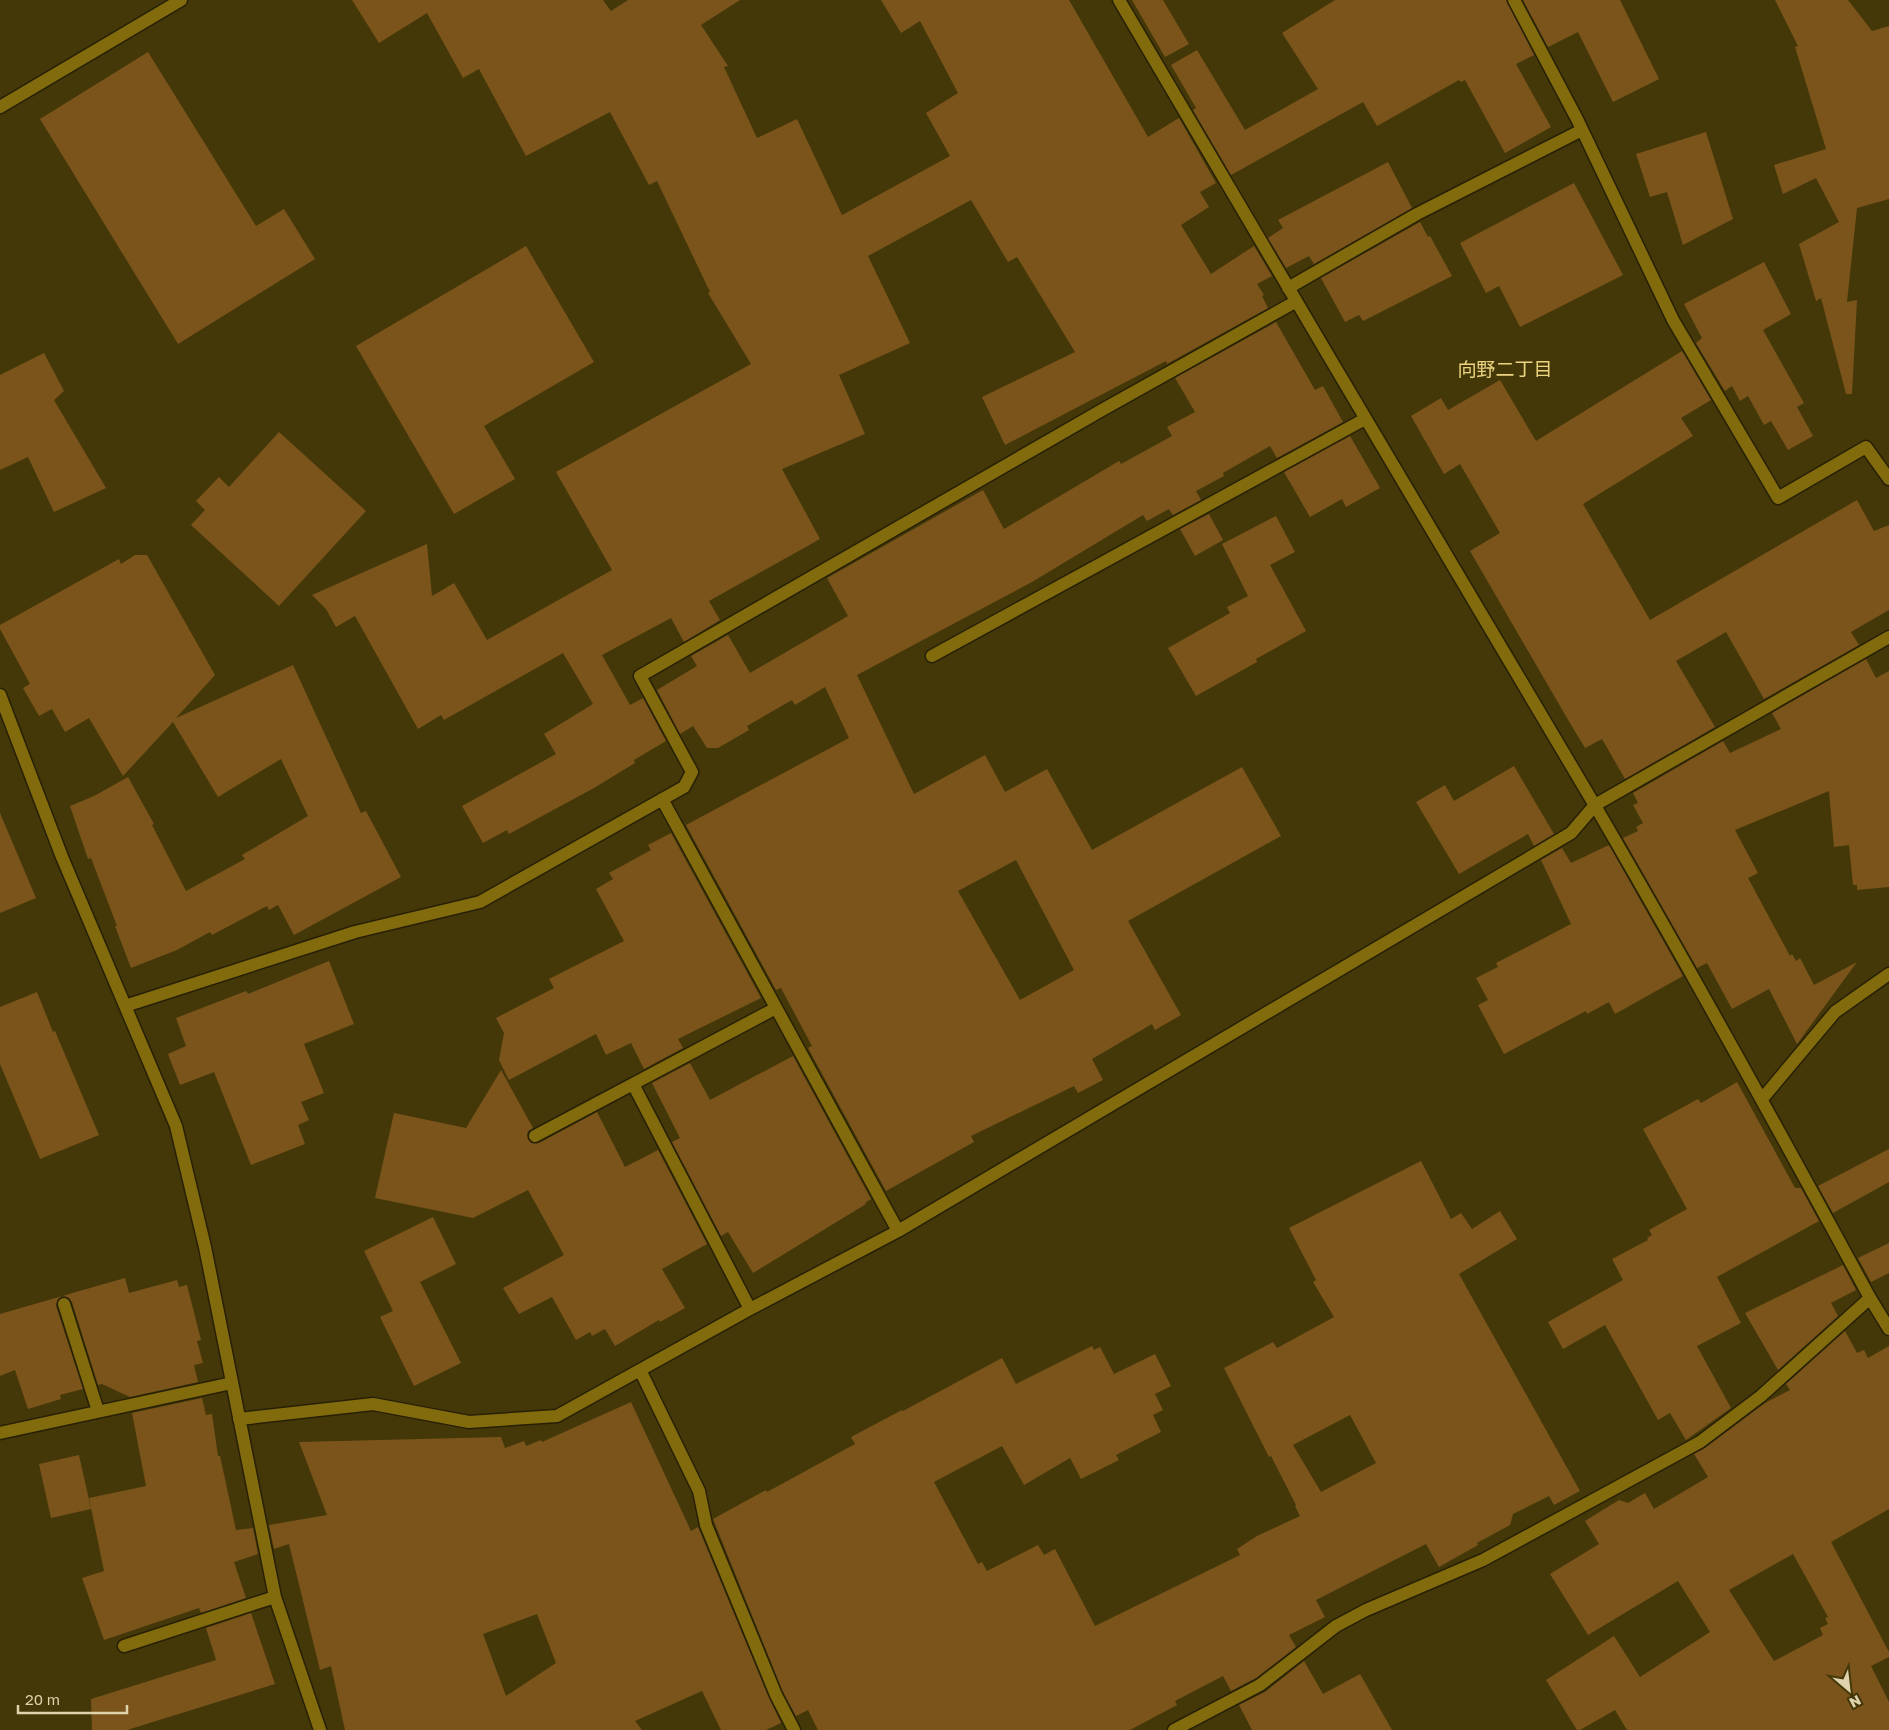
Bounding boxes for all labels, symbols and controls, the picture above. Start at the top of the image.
district label: 向野二丁目 [1457,357,1553,380]
north arrow [1824,1665,1874,1715]
scale bar [18,1682,126,1714]
text: 20 m [25,1690,60,1708]
text: N [1847,1692,1864,1712]

